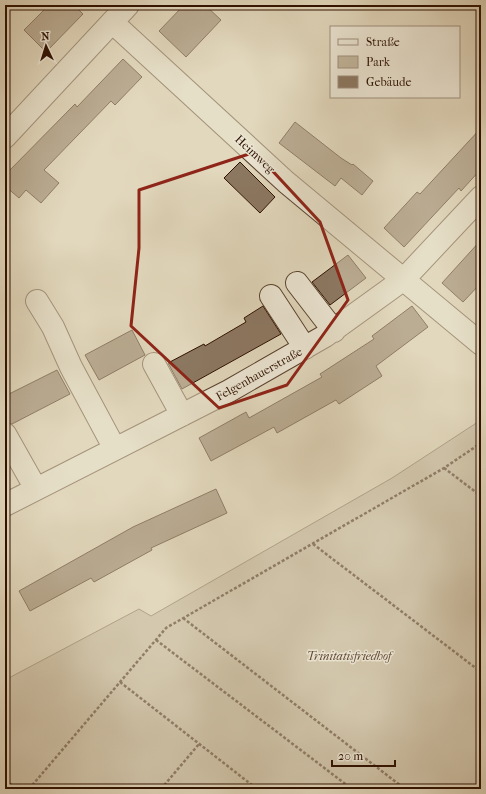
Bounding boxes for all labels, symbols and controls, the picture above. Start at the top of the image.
north arrow [26,26,66,66]
legend [330,26,460,98]
text: N [41,30,51,43]
text: Straße [366,35,400,49]
text: Park [366,55,391,69]
text: Gebäude [366,75,411,89]
street label: Heimweg [232,132,278,176]
street label: Felgenhauerstraße [213,344,305,404]
park label: Trinitatisfriedhof [307,649,394,663]
scale bar [332,742,395,768]
text: 20 m [338,749,363,763]

